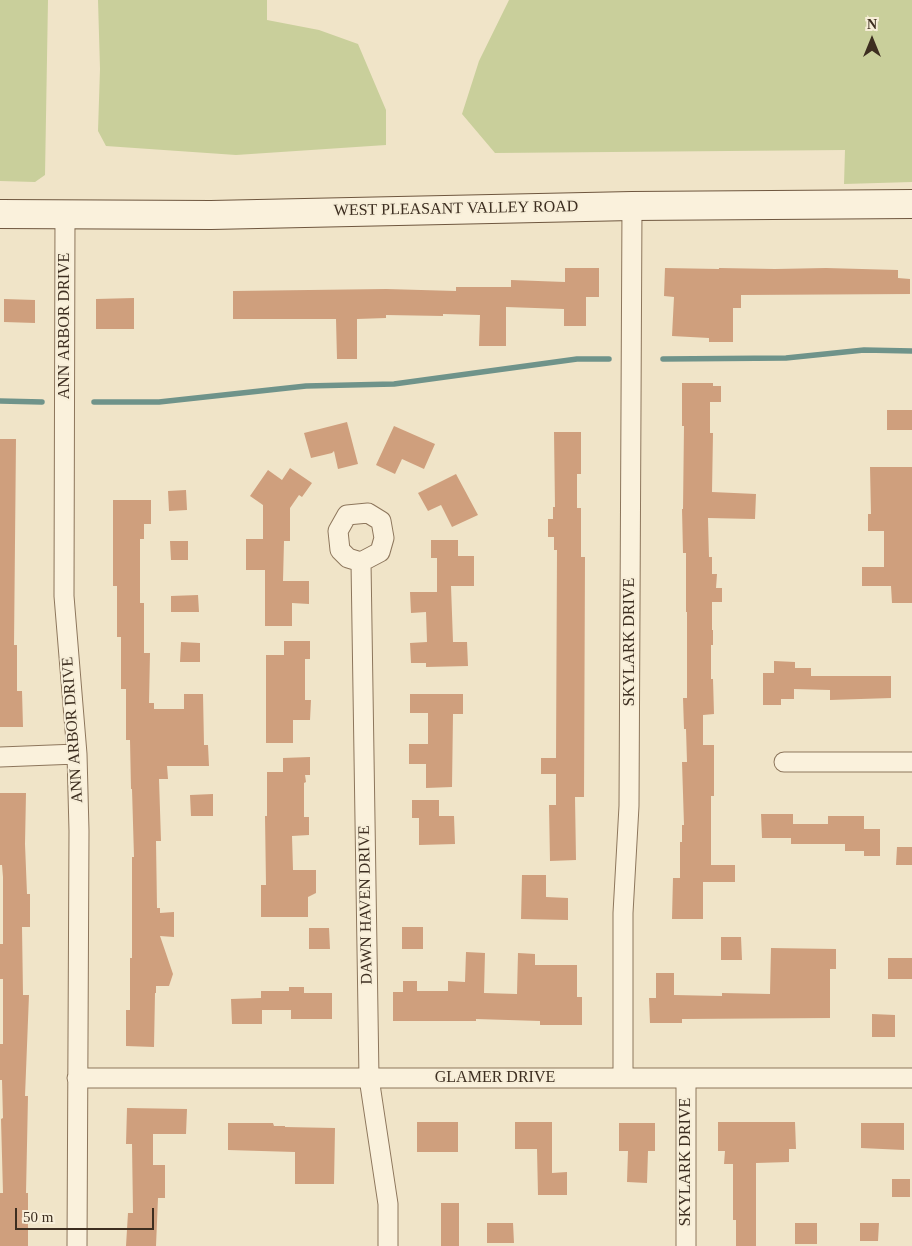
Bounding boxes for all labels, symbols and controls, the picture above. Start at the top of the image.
north arrow [847,15,897,65]
text: N [867,17,877,32]
street label: WEST PLEASANT VALLEY ROAD [334,197,578,221]
street label: ANN ARBOR DRIVE [55,253,75,399]
street label: SKYLARK DRIVE [620,578,640,706]
street label: ANN ARBOR DRIVE [58,656,88,804]
street label: DAWN HAVEN DRIVE [355,825,377,985]
street label: GLAMER DRIVE [435,1068,555,1088]
street label: SKYLARK DRIVE [676,1098,696,1226]
scale bar [18,1198,156,1230]
text: 50 m [23,1209,53,1225]

